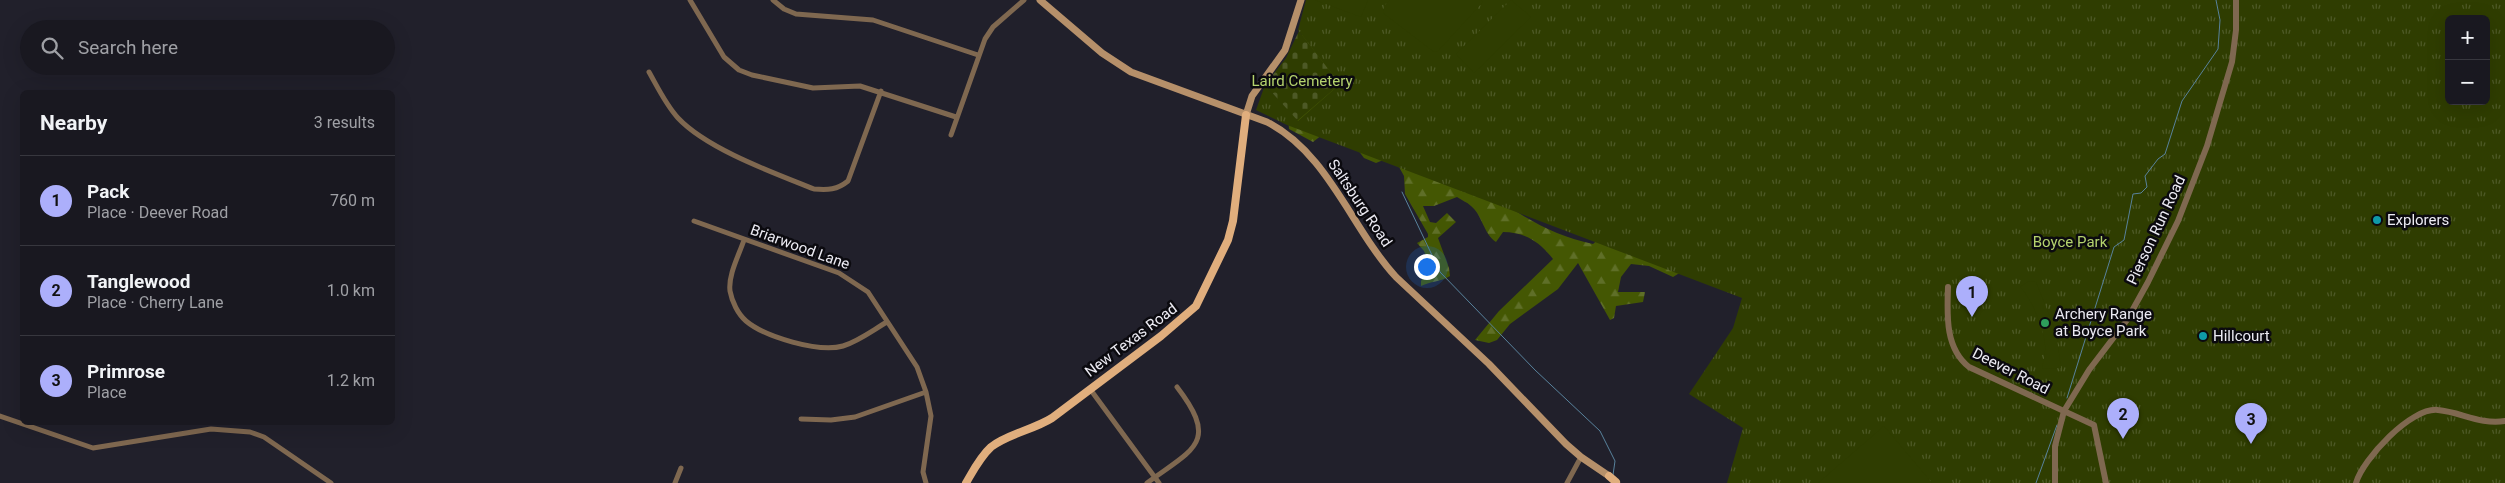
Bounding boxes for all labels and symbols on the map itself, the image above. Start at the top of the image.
park label: Laird Cemetery [1251,72,1353,90]
street label: Saltsburg Road [1324,156,1396,250]
street label: Pierson Run Road [2123,173,2189,287]
place label: Explorers [2387,211,2449,229]
marker: Explorers [2371,214,2383,226]
street label: Briarwood Lane [748,221,852,273]
park label: Boyce Park [2033,233,2108,251]
your location [1414,254,1440,280]
pin: 1 [1956,276,1988,317]
street label: New Texas Road [1081,299,1181,381]
place label: Archery Range at Boyce Park [2055,305,2152,340]
marker: Archery Range at Boyce Park [2039,317,2051,329]
place label: Hillcourt [2213,327,2270,345]
marker: Hillcourt [2197,330,2209,342]
street label: Deever Road [1969,344,2053,398]
pin: 2 [2107,398,2139,439]
pin: 3 [2235,403,2267,444]

